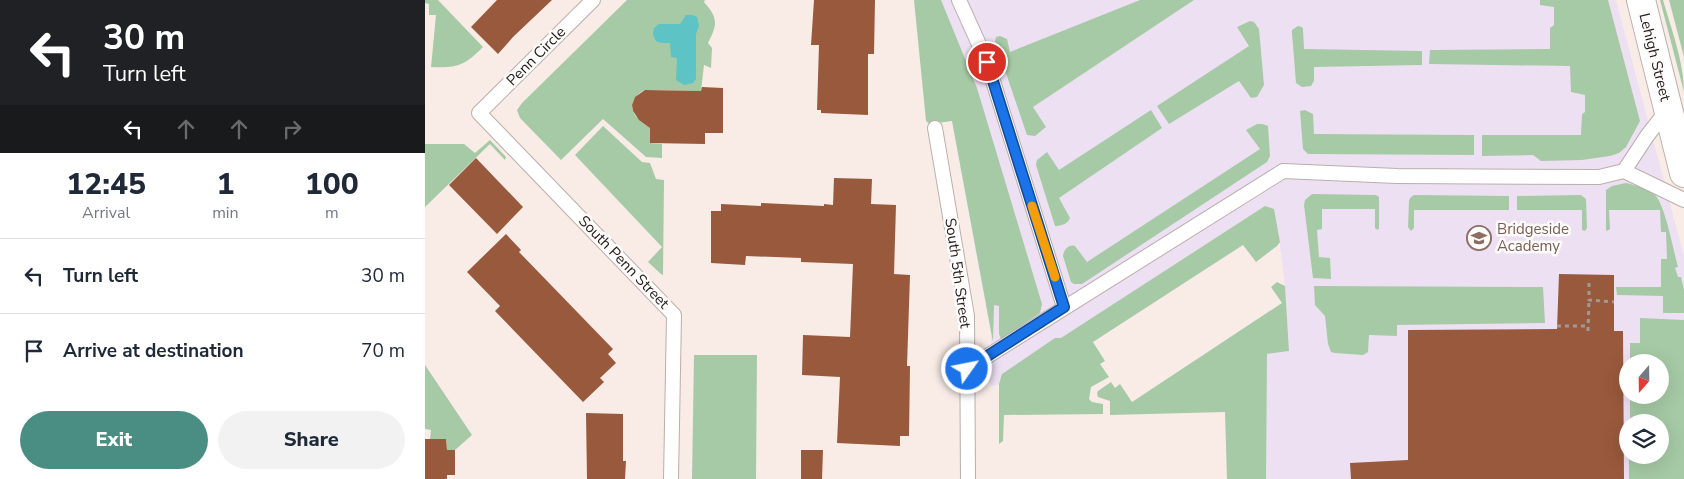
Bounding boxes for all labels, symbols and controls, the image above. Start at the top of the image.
street label: Lehigh Street [1634,11,1676,104]
text: 30 m [103,14,185,61]
icon: left [20,20,85,85]
street label: Penn Circle [502,22,570,90]
pin [966,41,1008,83]
icon: arrive [973,48,1001,76]
text: Turn left [103,59,186,89]
icon: left [119,115,147,143]
icon: ahead [172,115,200,143]
icon: ahead [225,115,253,143]
icon: right [278,115,306,143]
text: 12:45 [66,164,146,205]
text: 1 [216,164,234,205]
text: 100 [305,164,359,205]
text: Arrival [82,202,130,224]
text: min [212,202,239,224]
text: m [325,202,339,224]
street label: South Penn Street [574,211,674,314]
street label: South 5th Street [940,217,976,330]
place label: Bridgeside Academy [1497,219,1569,256]
school or university icon: Bridgeside Academy [1466,225,1492,251]
icon: left [20,262,48,290]
text: Turn left [63,263,138,289]
text: 30 m [361,263,405,289]
icon: arrive [20,337,48,365]
text: Arrive at destination [63,338,244,364]
text: 70 m [361,338,405,364]
position arrow [940,342,992,394]
north arrow [1619,354,1669,404]
map controls [1619,354,1669,464]
button: Exit [20,411,208,469]
button: Share [218,411,405,469]
button: layers [1619,414,1669,464]

